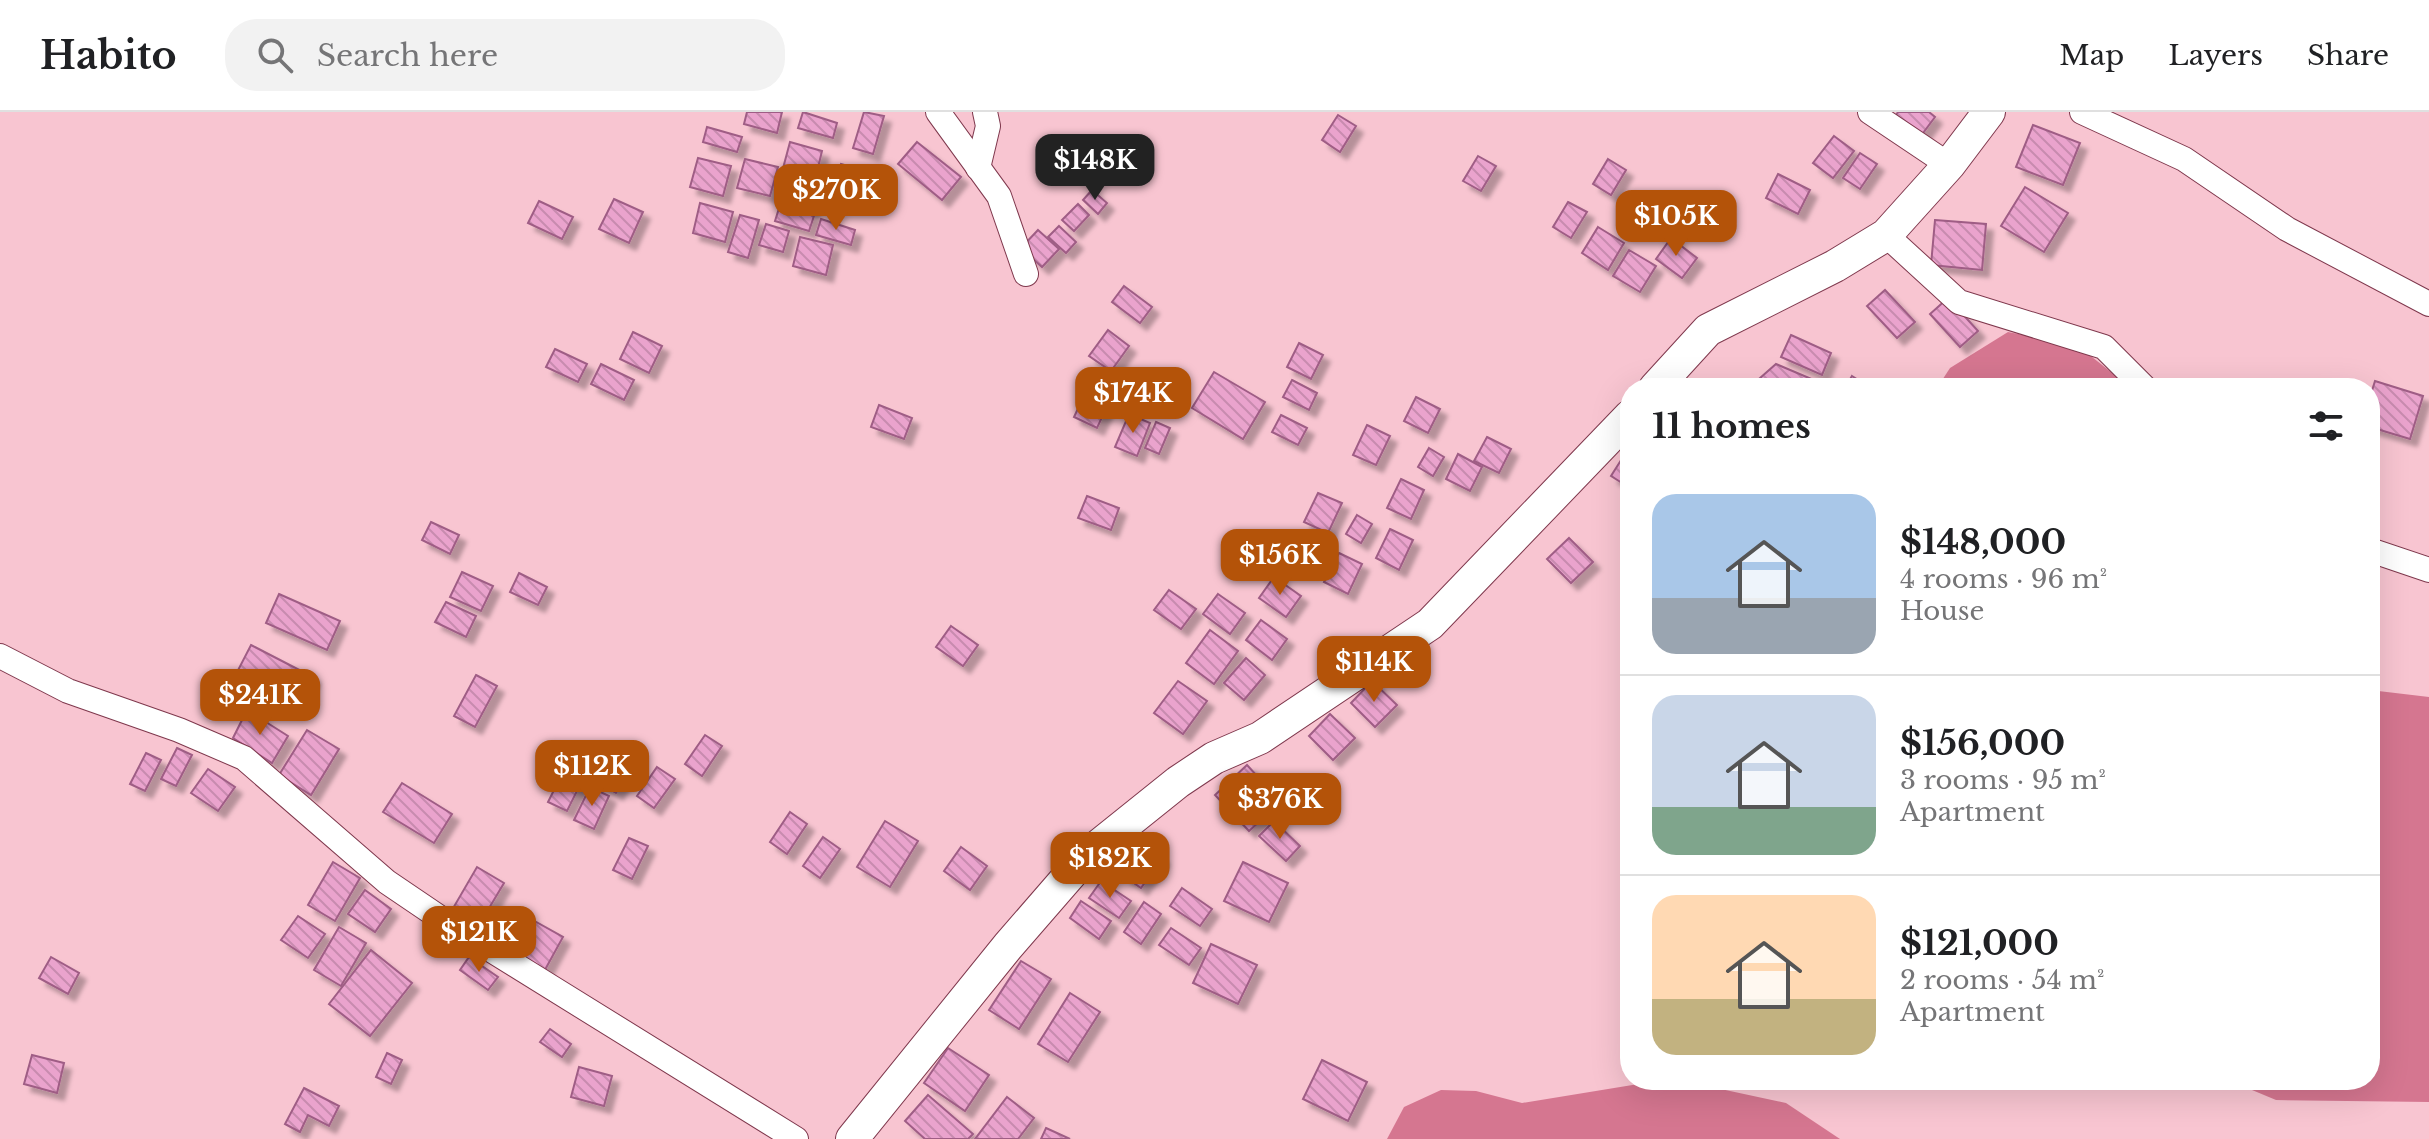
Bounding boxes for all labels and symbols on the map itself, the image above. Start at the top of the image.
pin: $148K [1039,134,1151,202]
pin: $270K [780,164,892,232]
pin: $105K [1620,190,1732,258]
pin: $174K [1077,367,1189,435]
pin: $156K [1224,529,1336,597]
pin: $114K [1318,636,1430,704]
pin: $241K [204,669,316,737]
pin: $112K [536,740,648,808]
pin: $376K [1224,773,1336,841]
pin: $182K [1054,832,1166,900]
pin: $121K [423,906,535,974]

